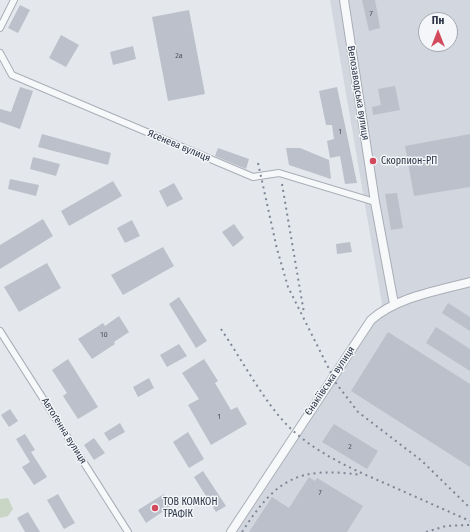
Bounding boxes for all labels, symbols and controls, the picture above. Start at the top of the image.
house number: 7 [369,9,373,19]
north arrow [418,12,458,52]
text: Пн [432,14,444,27]
street label: Велозаводська вулиця [345,45,371,141]
house number: 2а [175,51,183,61]
street label: Ясенева вулиця [146,127,212,165]
house number: 1 [338,127,342,137]
place label: Скорпион-РП [381,155,437,167]
marker: Скорпион-РП [368,156,378,166]
house number: 10 [100,330,108,340]
street label: Єнакіївська вулиця [302,344,358,418]
street label: Автоґенна вулиця [39,396,89,466]
house number: 1 [217,412,221,422]
house number: 2 [348,442,352,452]
house number: 7 [318,488,322,498]
place label: ТОВ КОМКОН ТРАФІК [163,496,217,520]
marker: ТОВ КОМКОН ТРАФІК [150,503,160,513]

